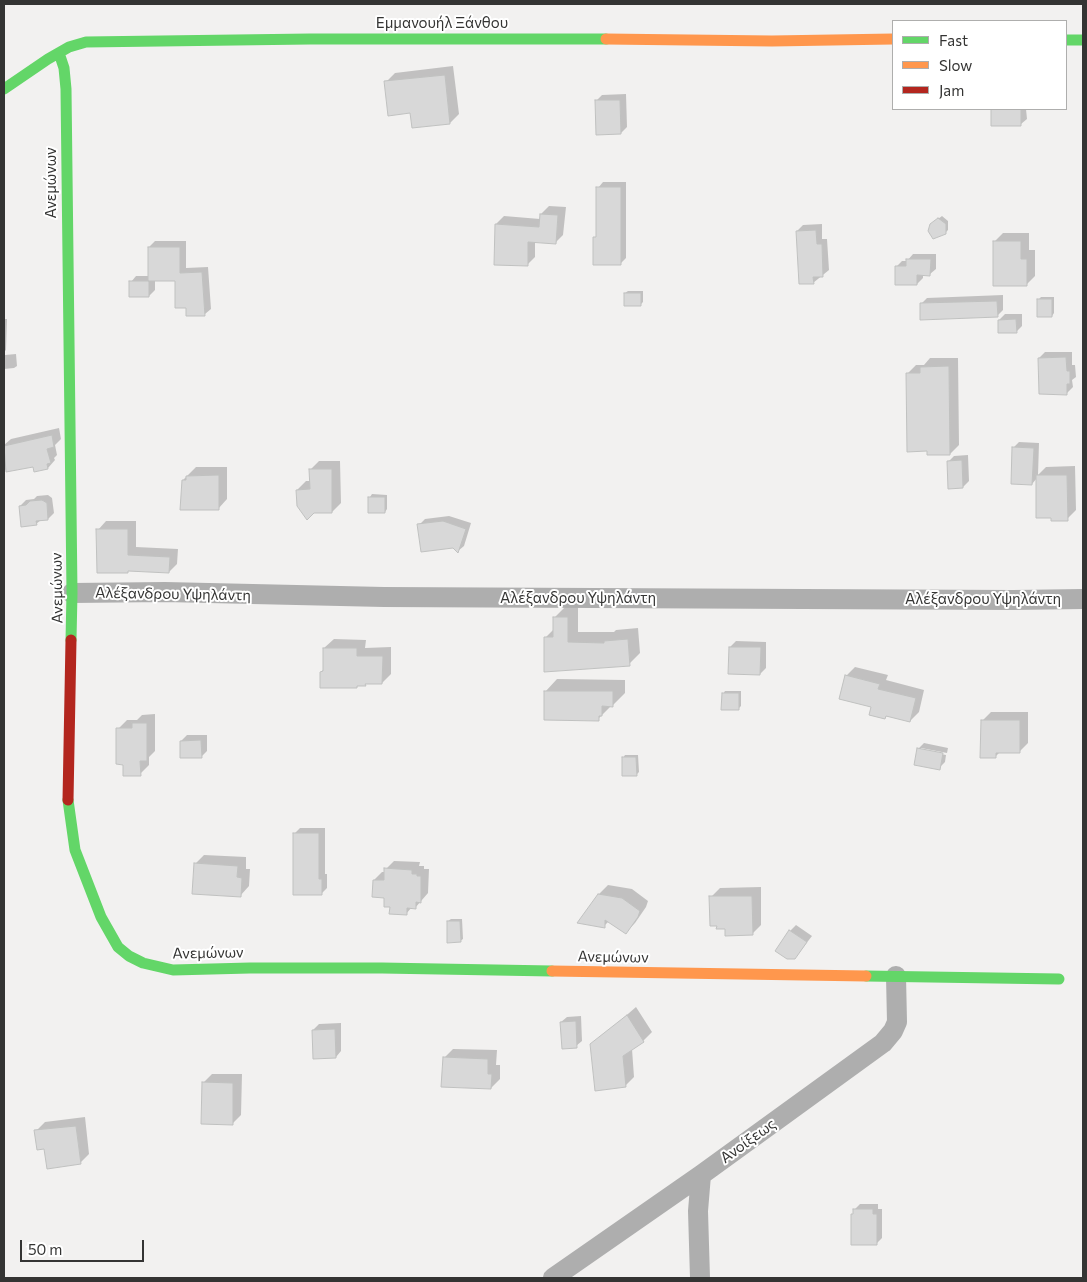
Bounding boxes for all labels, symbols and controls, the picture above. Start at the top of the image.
street label: Εμμανουήλ Ξάνθου [376,14,508,32]
legend [892,20,1067,110]
text: Fast [939,31,968,49]
text: Slow [939,56,972,74]
text: Jam [939,81,964,99]
street label: Ανεμώνων [42,147,60,219]
street label: Ανεμώνων [47,552,67,624]
street label: Αλέξανδρου Υψηλάντη [95,584,251,604]
street label: Αλέξανδρου Υψηλάντη [500,589,656,607]
street label: Αλέξανδρου Υψηλάντη [905,590,1061,608]
street label: Ανεμώνων [172,943,244,963]
street label: Ανεμώνων [577,947,649,967]
street label: Ανοίξεως [717,1115,779,1167]
scale bar [22,1230,146,1262]
text: 50 m [28,1240,62,1258]

